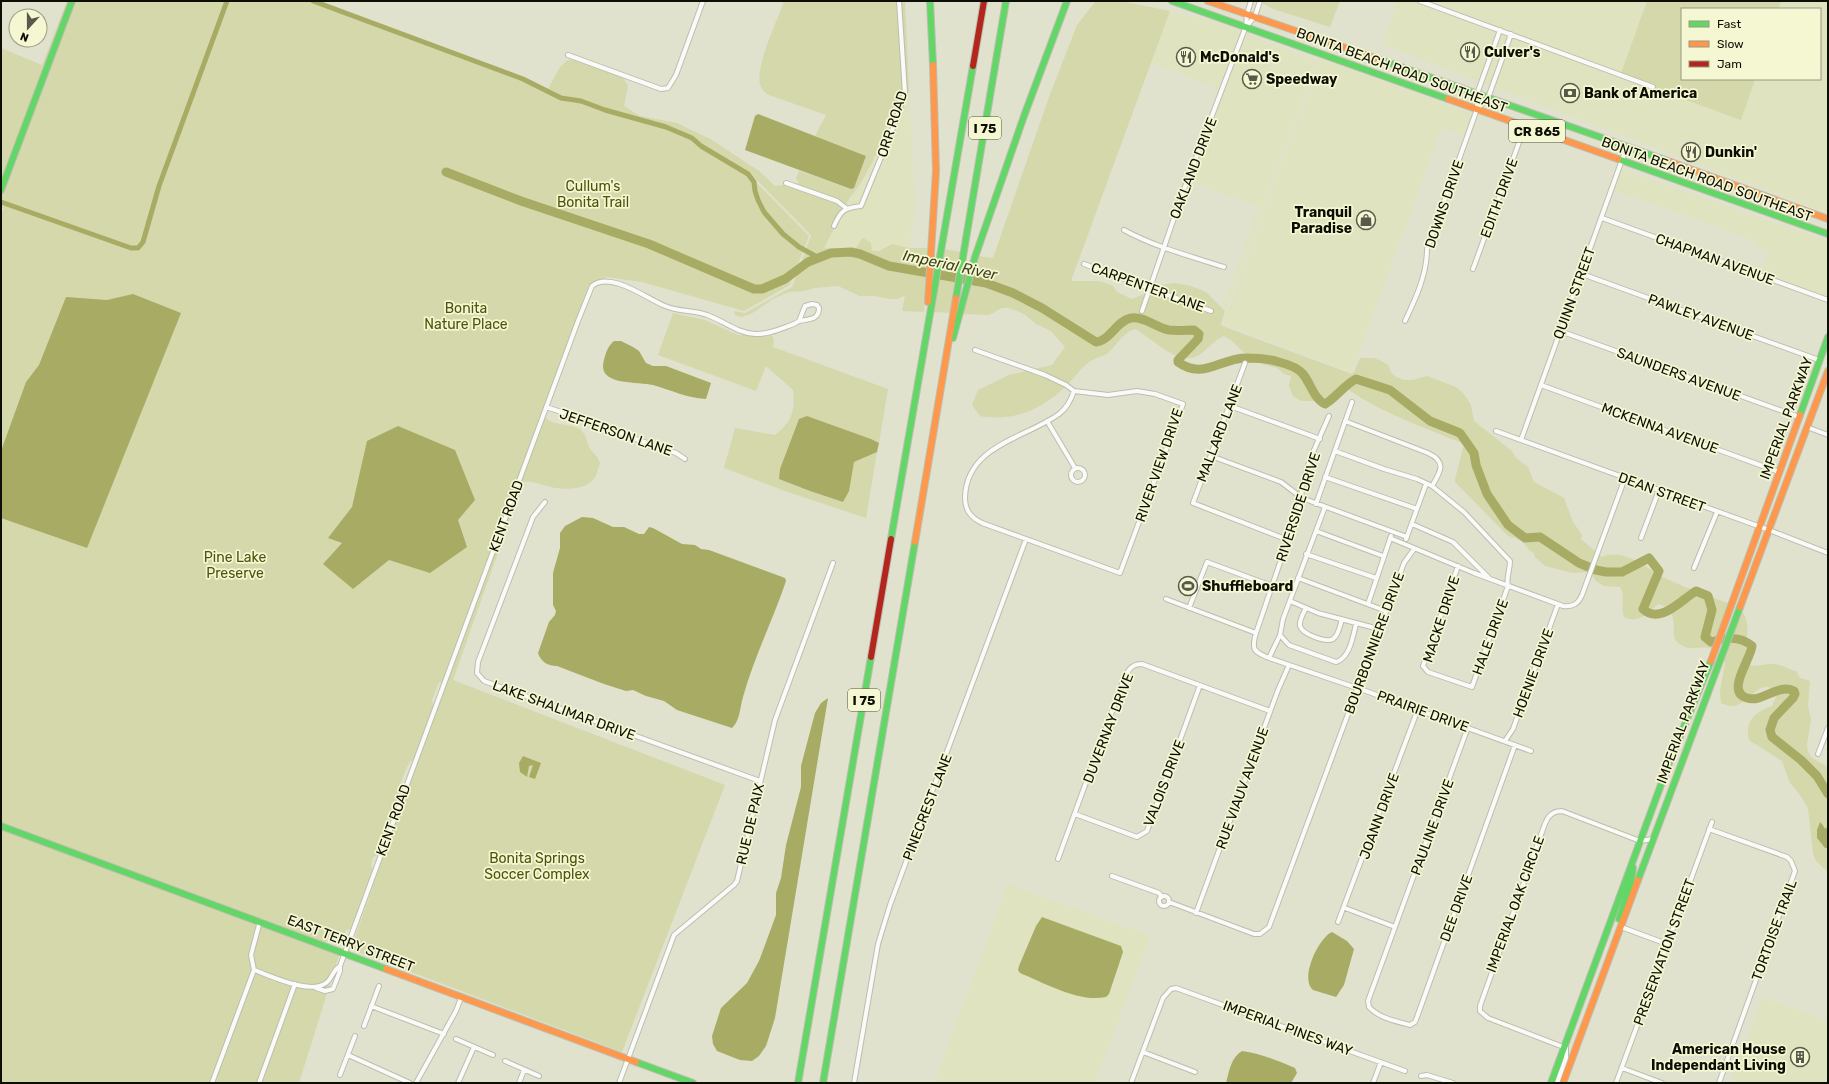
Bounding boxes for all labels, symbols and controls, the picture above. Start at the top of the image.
north arrow [8,8,48,48]
legend [1681,8,1821,80]
text: Fast [1717,17,1741,31]
street label: BONITA BEACH ROAD SOUTHEAST [1294,24,1510,117]
text: N [18,29,31,44]
text: Slow [1717,37,1744,51]
restaurant icon: Culver's [1459,41,1481,63]
place label: Culver's [1484,44,1541,61]
restaurant icon: McDonald's [1175,46,1197,68]
place label: McDonald's [1200,49,1280,66]
text: Jam [1717,57,1742,71]
supermarket icon: Speedway [1241,68,1263,90]
place label: Speedway [1266,71,1338,88]
bank icon: Bank of America [1559,82,1581,104]
place label: Bank of America [1584,85,1697,102]
street label: ORR ROAD [874,89,911,159]
street label: OAKLAND DRIVE [1166,115,1221,221]
road number: I 75 [969,117,1001,139]
road number: CR 865 [1509,120,1565,142]
street label: BONITA BEACH ROAD SOUTHEAST [1599,133,1815,226]
restaurant icon: Dunkin' [1680,141,1702,163]
place label: Dunkin' [1705,144,1757,161]
street label: EDITH DRIVE [1477,156,1522,240]
street label: DOWNS DRIVE [1421,158,1468,251]
park label: Cullum's Bonita Trail [557,178,629,211]
place label: Tranquil Paradise [1291,204,1352,237]
shop icon: Tranquil Paradise [1355,209,1377,231]
street label: CHAPMAN AVENUE [1653,230,1777,289]
street label: QUINN STREET [1550,245,1599,342]
water label: Imperial River [901,246,1000,284]
street label: CARPENTER LANE [1089,259,1207,316]
street label: PAWLEY AVENUE [1646,290,1756,344]
park label: Bonita Nature Place [424,300,508,333]
street label: SAUNDERS AVENUE [1614,344,1743,405]
street label: IMPERIAL PARKWAY [1756,354,1817,482]
street label: MALLARD LANE [1193,382,1246,484]
street label: MCKENNA AVENUE [1599,399,1721,458]
street label: JEFFERSON LANE [557,405,674,460]
street label: RIVER VIEW DRIVE [1132,406,1187,524]
street label: RIVERSIDE DRIVE [1273,450,1324,564]
street label: DEAN STREET [1616,469,1708,516]
street label: KENT ROAD [486,478,527,554]
park label: Pine Lake Preserve [204,549,266,582]
street label: BOURBONNIERE DRIVE [1341,570,1408,716]
street label: MACKE DRIVE [1419,574,1464,665]
sports icon: Shuffleboard [1177,575,1199,597]
place label: Shuffleboard [1202,578,1294,595]
street label: HALE DRIVE [1469,597,1512,677]
street label: HOENIE DRIVE [1509,626,1557,720]
street label: IMPERIAL PARKWAY [1653,658,1714,786]
street label: DUVERNAY DRIVE [1080,671,1137,786]
street label: LAKE SHALIMAR DRIVE [490,677,638,744]
street label: PRAIRIE DRIVE [1375,687,1471,736]
road number: I 75 [848,689,880,711]
street label: RUE VIAUV AVENUE [1212,725,1272,852]
street label: VALOIS DRIVE [1140,737,1189,829]
street label: PINECREST LANE [899,751,956,863]
street label: JOANN DRIVE [1356,771,1403,862]
street label: PAULINE DRIVE [1407,777,1458,878]
street label: KENT ROAD [373,782,414,858]
street label: RUE DE PAIX [733,782,768,866]
street label: IMPERIAL OAK CIRCLE [1483,834,1548,975]
park label: Bonita Springs Soccer Complex [484,850,590,883]
street label: DEE DRIVE [1436,872,1476,944]
street label: PRESERVATION STREET [1630,876,1699,1028]
street label: TORTOISE TRAIL [1748,877,1801,983]
street label: EAST TERRY STREET [285,911,417,976]
street label: IMPERIAL PINES WAY [1221,997,1355,1060]
place label: American House Independant Living [1651,1041,1786,1074]
building icon: American House Independant Living [1789,1046,1811,1068]

